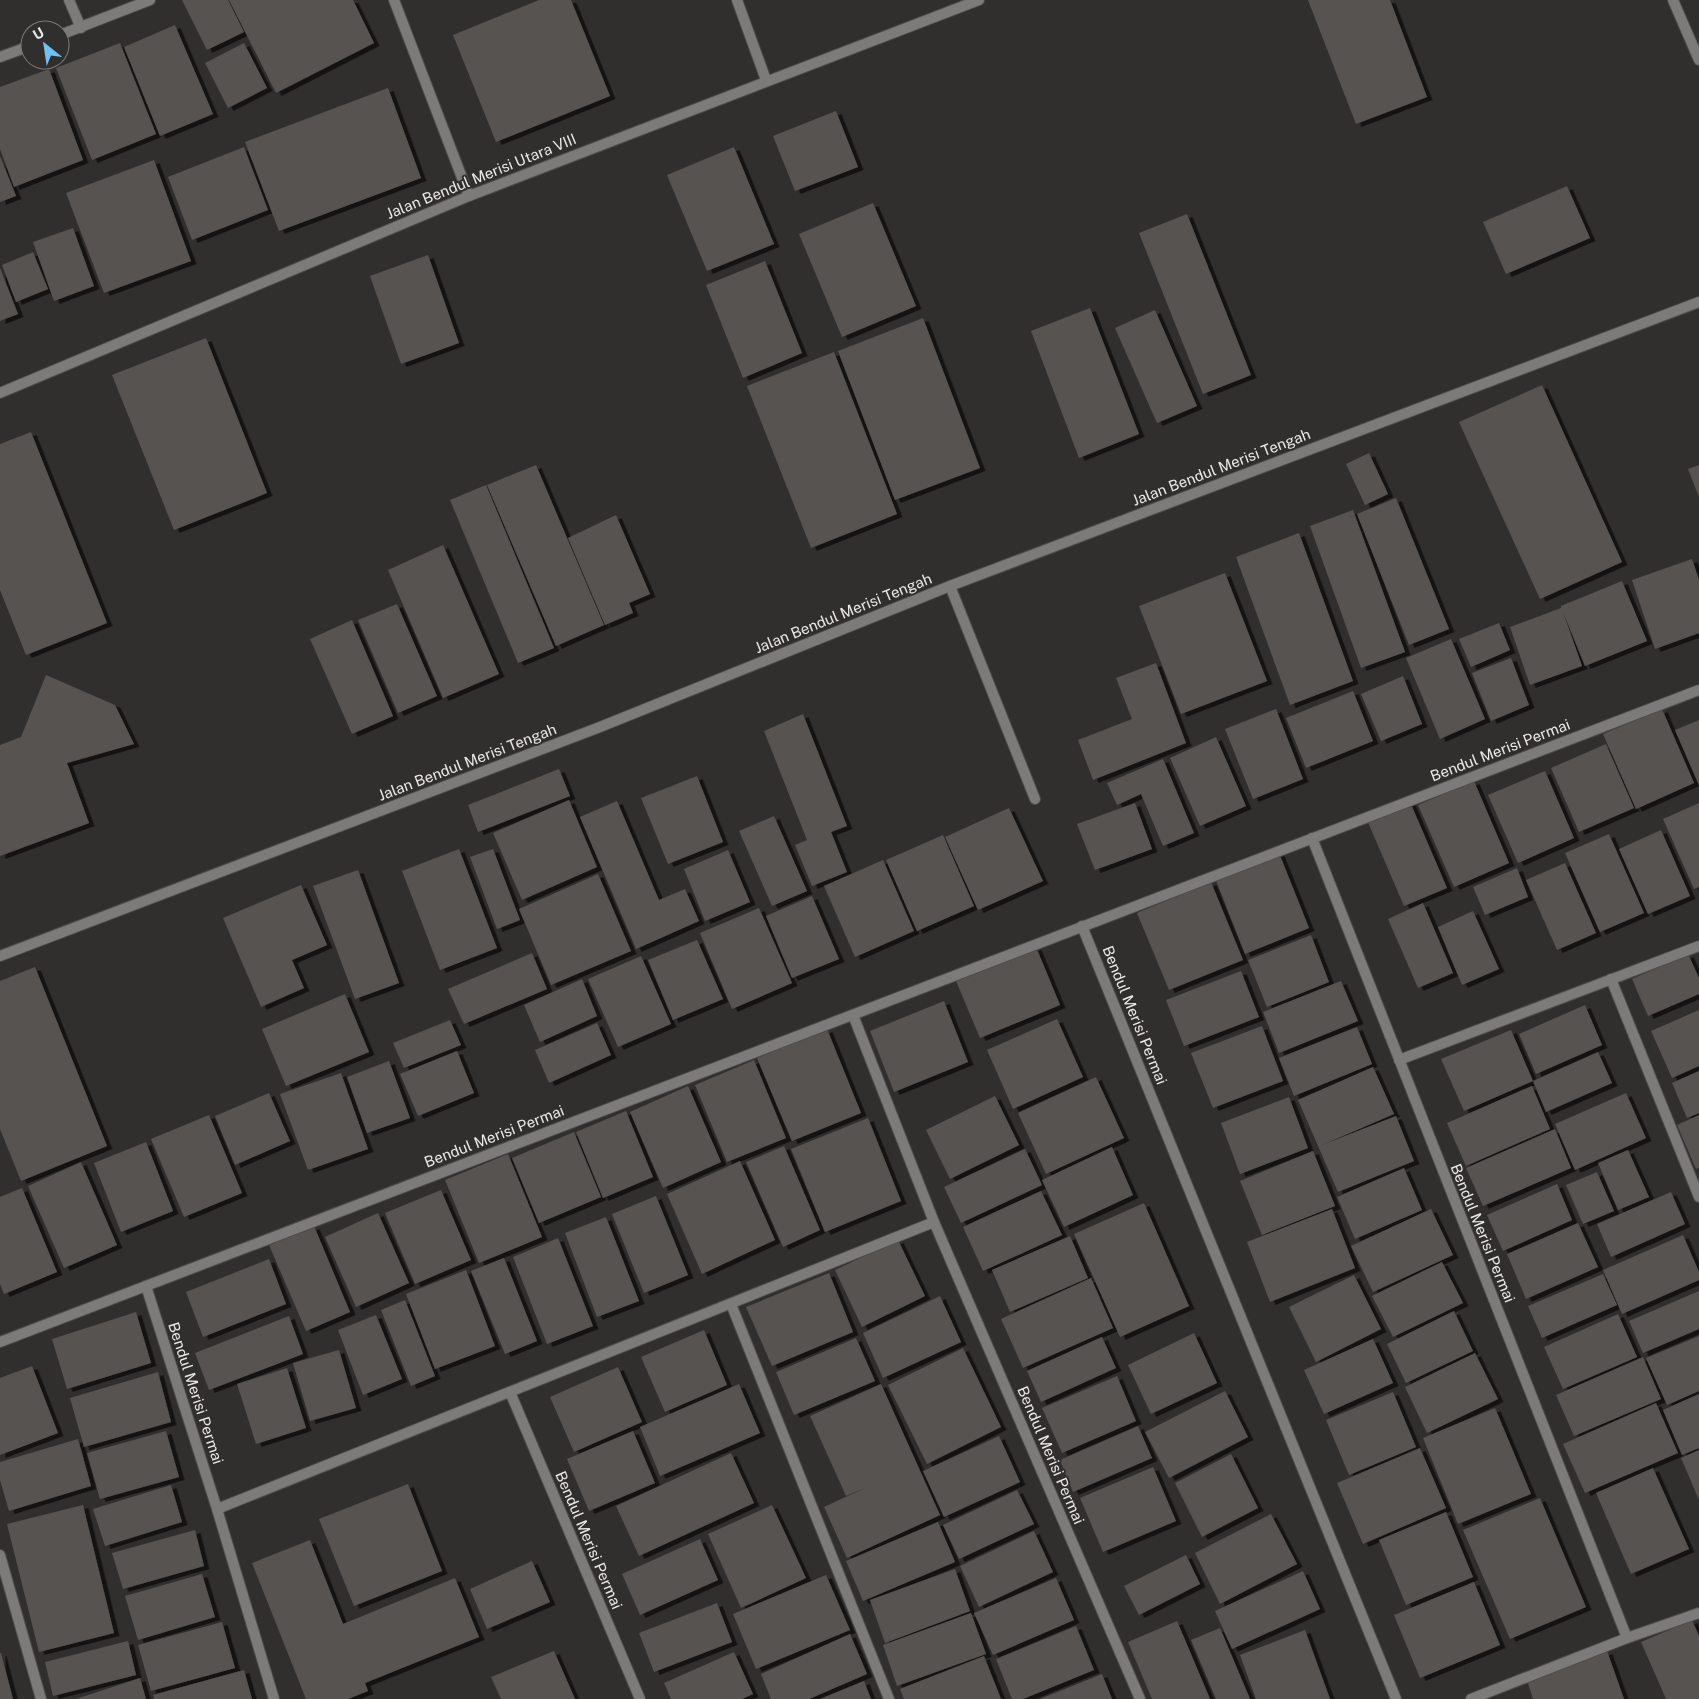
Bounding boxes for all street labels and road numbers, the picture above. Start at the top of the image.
street label: Jalan Bendul Merisi Utara VIII [384,130,578,222]
street label: Jalan Bendul Merisi Tengah [1129,425,1313,509]
street label: Jalan Bendul Merisi Tengah [752,570,934,656]
street label: Bendul Merisi Permai [1428,716,1572,784]
street label: Jalan Bendul Merisi Tengah [375,720,559,804]
street label: Bendul Merisi Permai [1099,943,1171,1087]
street label: Bendul Merisi Permai [422,1102,566,1170]
street label: Bendul Merisi Permai [1447,1161,1519,1305]
street label: Bendul Merisi Permai [165,1320,227,1466]
street label: Bendul Merisi Permai [1014,1383,1088,1527]
street label: Bendul Merisi Permai [552,1468,626,1612]

